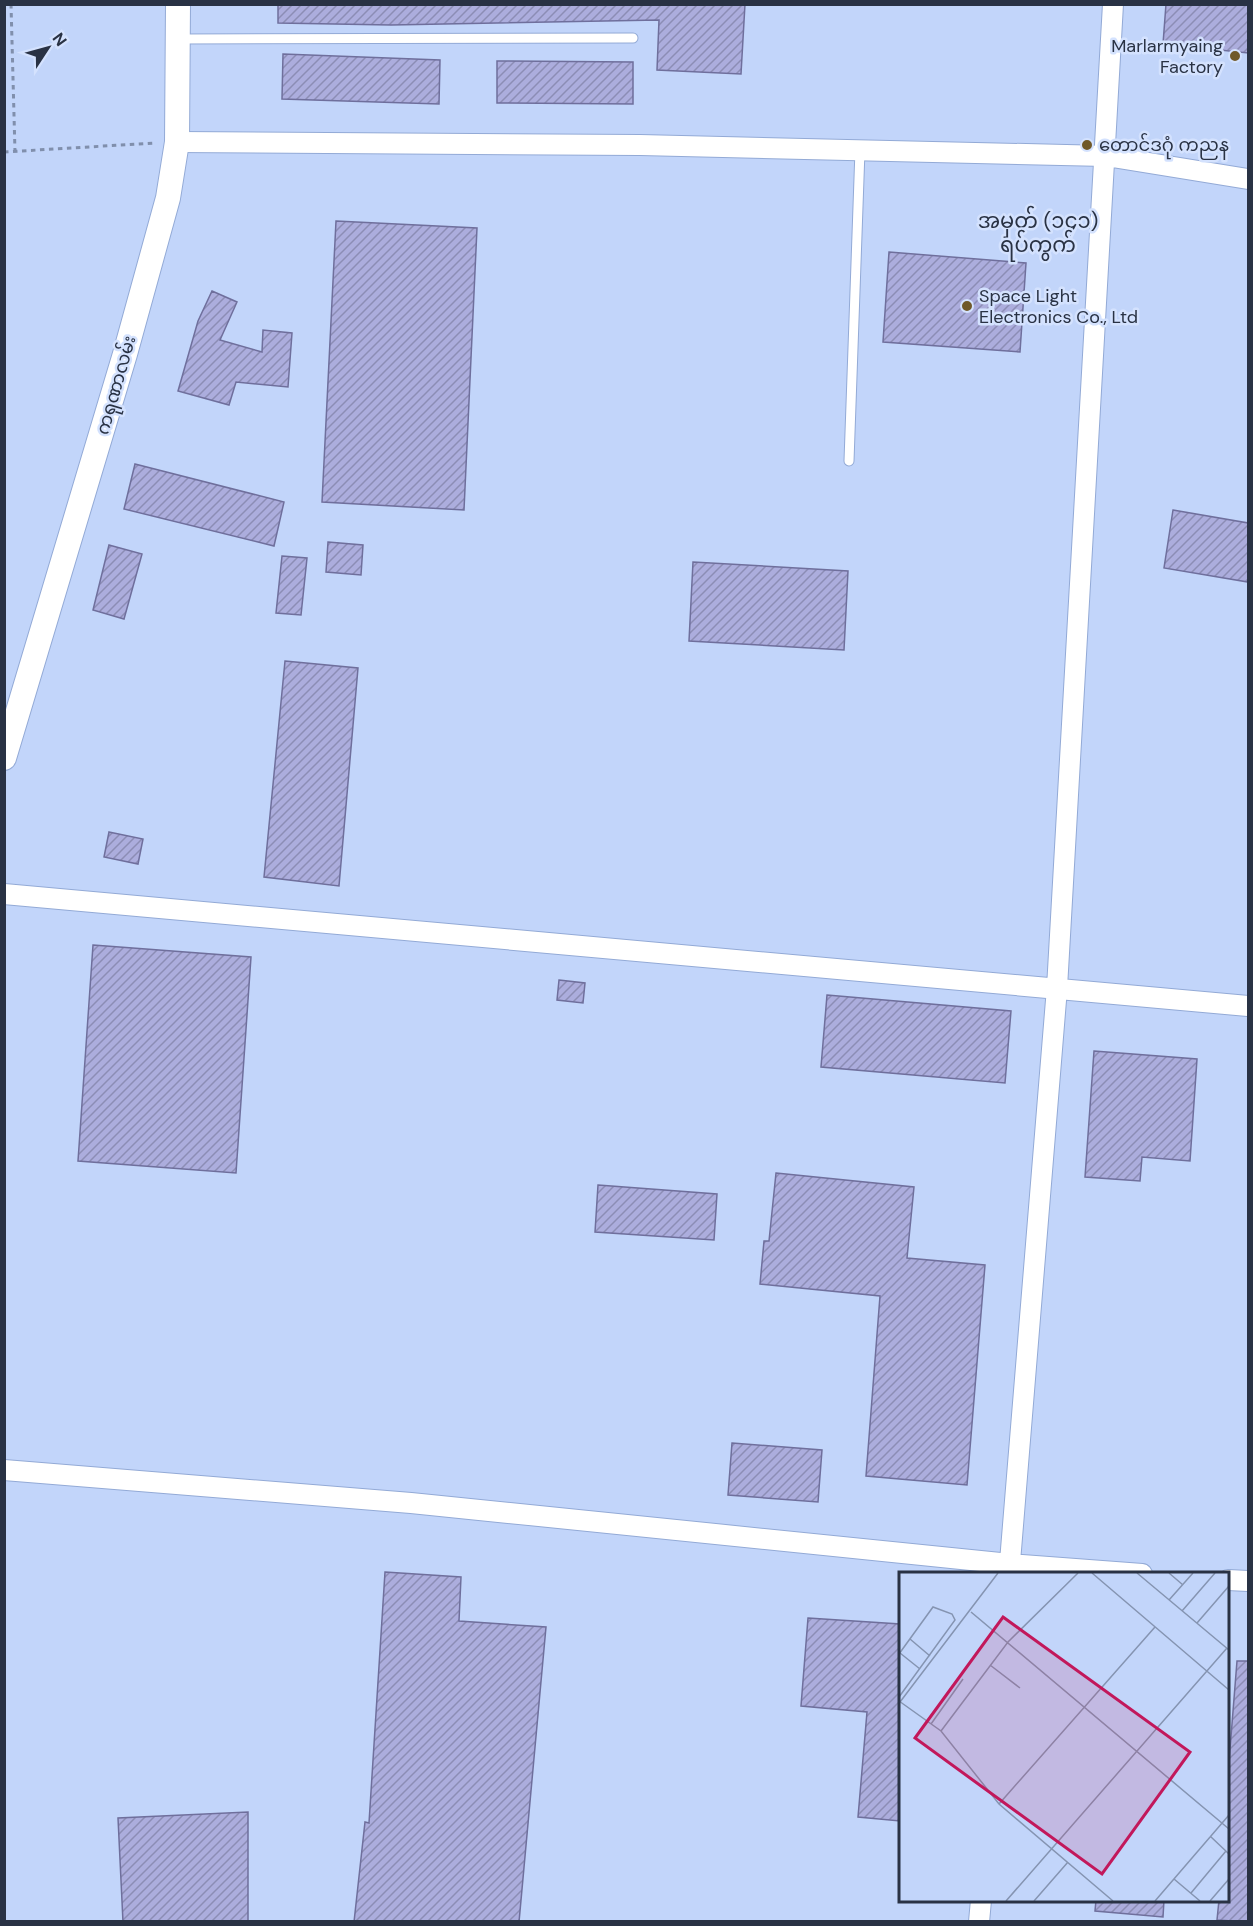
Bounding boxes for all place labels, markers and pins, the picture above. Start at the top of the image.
place label: Marlarmyaing Factory [1111,34,1223,79]
marker: Marlarmyaing Factory [1228,49,1242,63]
place label: တောင်ဒဂုံ ကညန [1099,132,1229,160]
marker: တောင်ဒဂုံ ကညန [1080,138,1094,152]
place label: Space Light Electronics Co., Ltd [979,284,1138,329]
marker: Space Light Electronics Co., Ltd [960,299,974,313]

